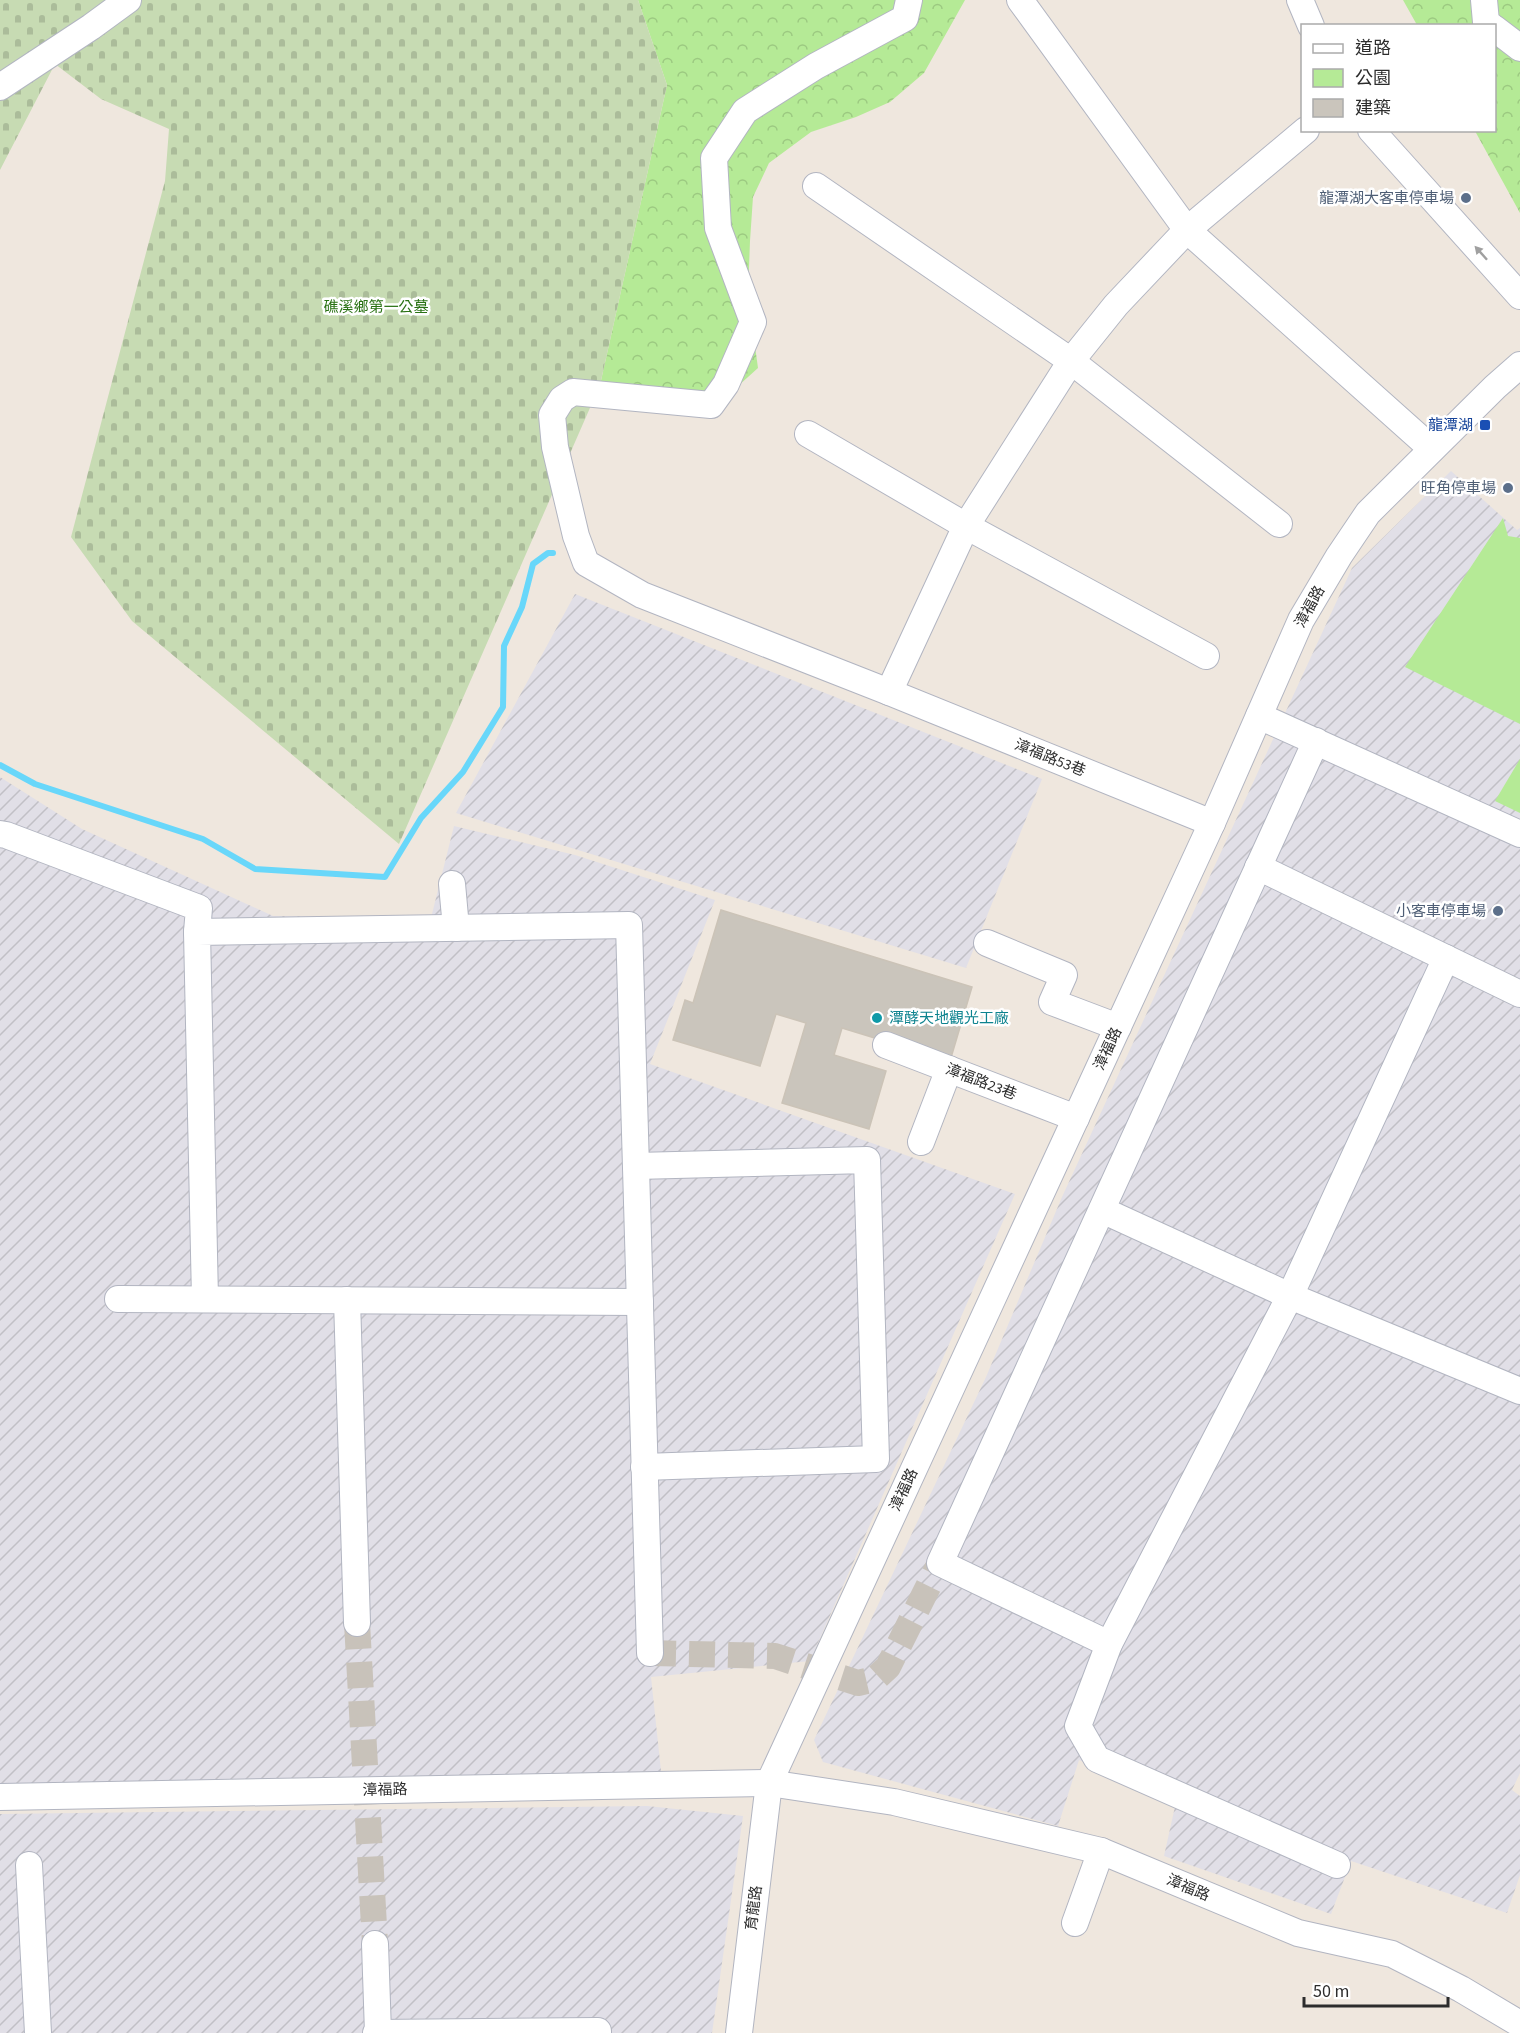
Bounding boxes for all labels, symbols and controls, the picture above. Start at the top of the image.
legend [1301,24,1496,132]
text: 道路 [1355,36,1391,61]
text: 公園 [1355,66,1391,91]
text: 建築 [1355,96,1391,121]
place label: 龍潭湖大客車停車場 [1319,188,1454,209]
marker: 龍潭湖大客車停車場 [1459,191,1473,205]
one-way arrow [1474,245,1488,260]
park label: 礁溪鄉第一公墓 [323,297,429,318]
place label: 龍潭湖 [1428,415,1473,436]
marker: 龍潭湖 [1478,418,1492,432]
place label: 旺角停車場 [1421,478,1496,499]
marker: 旺角停車場 [1501,481,1515,495]
street label: 漳福路 [1290,582,1330,632]
street label: 漳福路53巷 [1011,734,1089,782]
place label: 小客車停車場 [1396,901,1486,922]
marker: 小客車停車場 [1491,904,1505,918]
place label: 潭酵天地觀光工廠 [889,1008,1009,1029]
marker: 潭酵天地觀光工廠 [870,1011,884,1025]
street label: 漳福路 [1089,1024,1127,1074]
street label: 漳福路23巷 [942,1059,1020,1105]
street label: 漳福路 [885,1465,923,1515]
street label: 漳福路 [362,1779,408,1801]
street label: 漳福路 [1163,1870,1213,1906]
street label: 育龍路 [741,1884,767,1932]
scale bar [1304,1970,1448,2008]
text: 50 m [1313,1979,1349,2004]

